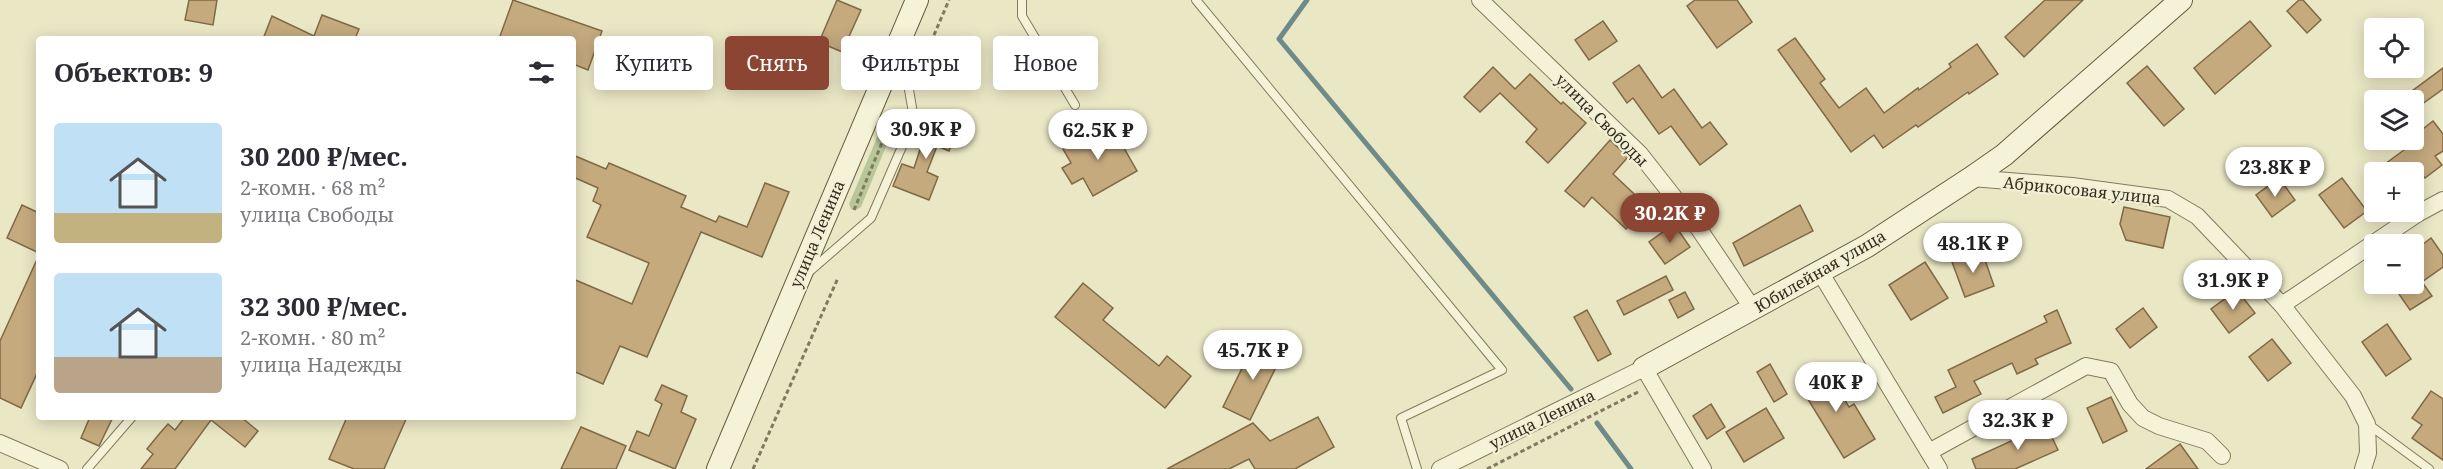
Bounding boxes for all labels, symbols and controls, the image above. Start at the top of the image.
map controls [2364,18,2424,294]
button: locate [2364,18,2424,78]
chip: Купить [594,36,713,90]
chip: Снять [725,36,829,90]
chip: Фильтры [841,36,981,90]
chip: Новое [993,36,1098,90]
text: Объектов: 9 [54,54,213,90]
icon: filters [525,56,558,89]
street label: улица Свободы [1551,69,1653,171]
button: layers [2364,90,2424,150]
pin: 30.9K ₽ [871,109,981,160]
pin: 62.5K ₽ [1043,110,1153,161]
text: 30.9K ₽ [890,115,962,142]
text: 62.5K ₽ [1062,116,1134,143]
text: 30 200 ₽/мес. [240,138,408,174]
icon: home [102,147,174,219]
pin: 23.8K ₽ [2220,147,2330,198]
text: 23.8K ₽ [2239,153,2311,180]
button: + [2364,162,2424,222]
street label: Абрикосовая улица [2002,171,2162,209]
text: 2-комн. · 68 m² [240,174,386,201]
street label: улица Ленина [784,177,850,291]
pin: 30.2K ₽ [1615,193,1725,244]
text: 30.2K ₽ [1634,199,1706,226]
text: улица Свободы [240,201,394,228]
pin: 48.1K ₽ [1918,223,2028,274]
street label: Юбилейная улица [1750,224,1890,318]
text: 48.1K ₽ [1937,229,2009,256]
button: − [2364,234,2424,294]
pin: 31.9K ₽ [2178,260,2288,311]
text: 31.9K ₽ [2197,266,2269,293]
text: 32 300 ₽/мес. [240,288,408,324]
icon: home [102,297,174,369]
text: 2-комн. · 80 m² [240,324,386,351]
pin: 45.7K ₽ [1198,330,1308,381]
text: 45.7K ₽ [1217,336,1289,363]
text: улица Надежды [240,351,402,378]
pin: 40K ₽ [1794,362,1878,413]
text: 40K ₽ [1809,368,1863,395]
street label: улица Ленина [1485,384,1599,454]
pin: 32.3K ₽ [1963,400,2073,451]
text: 32.3K ₽ [1982,406,2054,433]

